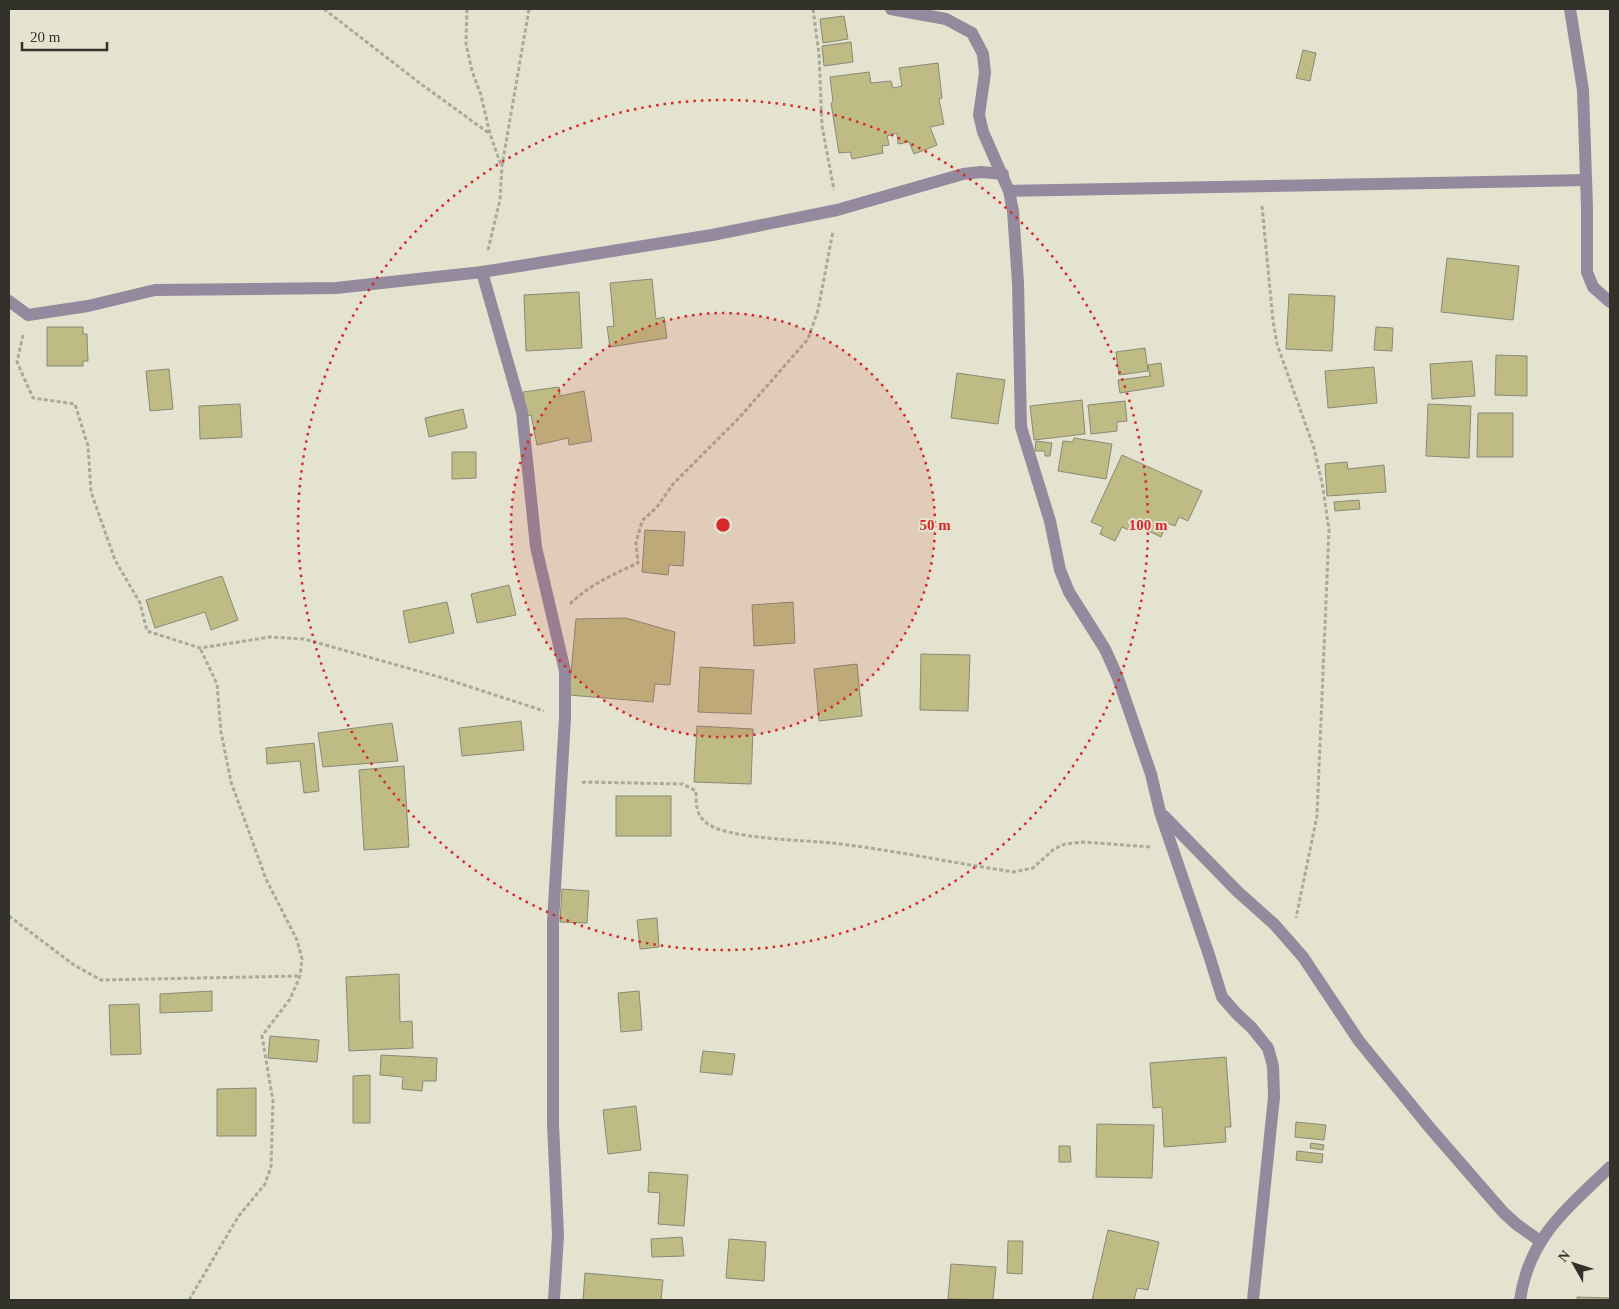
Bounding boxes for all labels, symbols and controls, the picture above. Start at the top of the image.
scale bar [22,20,108,52]
text: 20 m [30,29,61,45]
centre of rings [714,516,732,534]
text: 50 m [919,517,951,533]
text: 100 m [1129,517,1168,533]
north arrow [1549,1239,1599,1289]
text: N [1555,1247,1573,1265]

